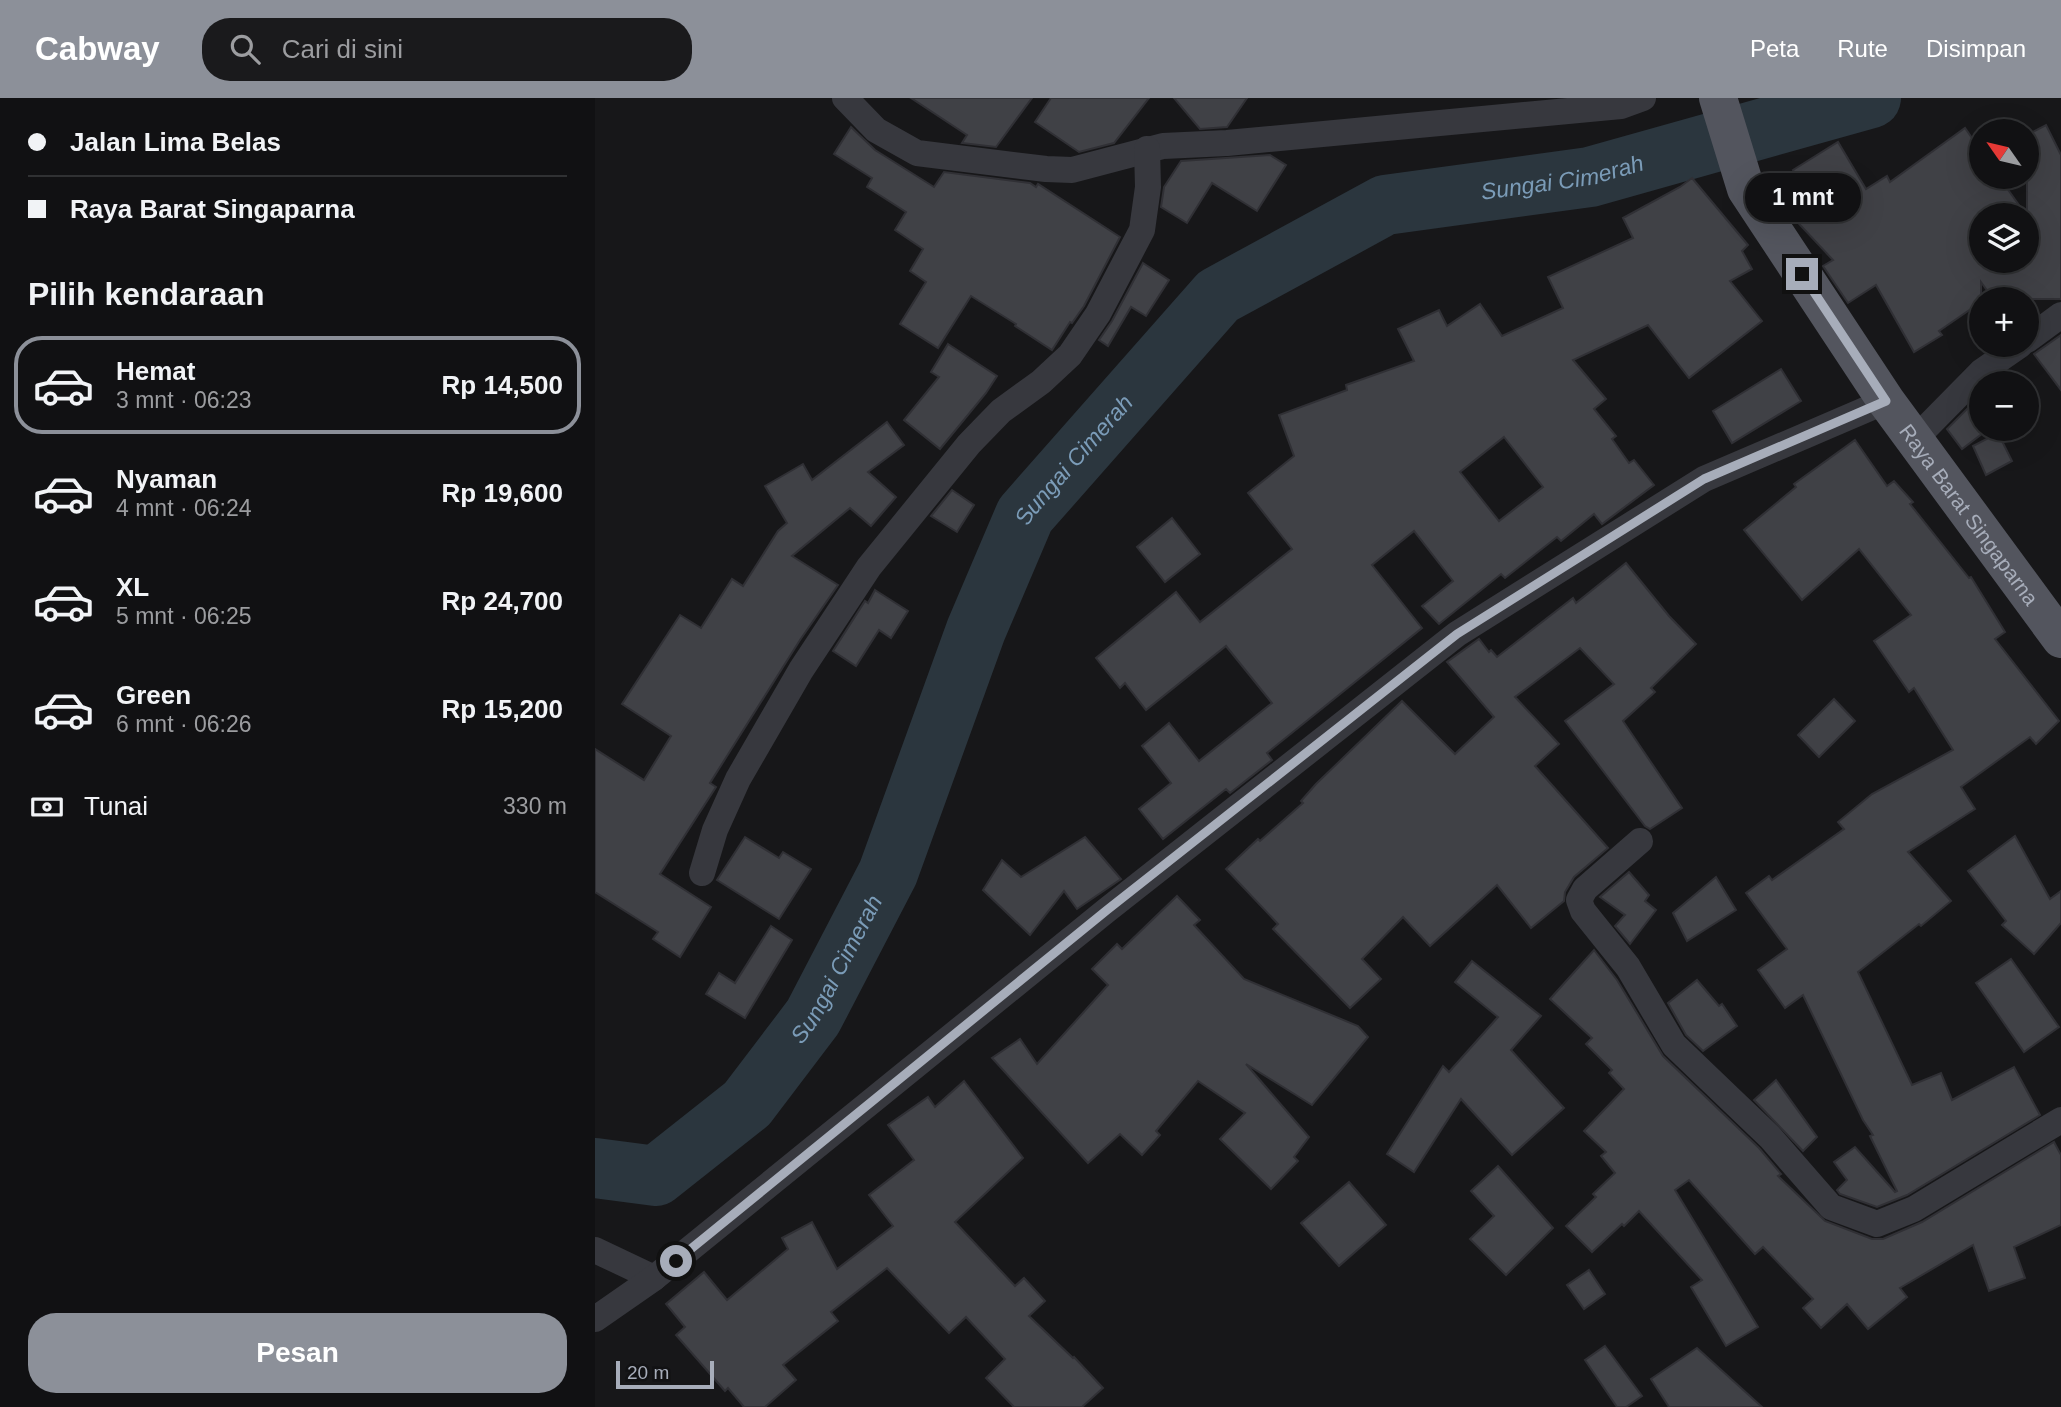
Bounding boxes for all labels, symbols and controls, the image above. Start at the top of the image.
search box [202,18,692,81]
text: Cabway [35,30,160,67]
icon: search [226,30,264,68]
text: Cari di sini [282,34,403,64]
text: Peta [1750,35,1799,62]
text: Rute [1837,35,1888,62]
text: Disimpan [1926,35,2026,62]
north arrow [1969,119,2039,189]
map controls [1969,119,2039,441]
text: Jalan Lima Belas [70,127,281,157]
water label: Sungai Cimerah [1479,150,1646,205]
callout: 1 mnt [1744,172,1860,222]
text: 1 mnt [1772,184,1834,210]
text: Raya Barat Singaparna [70,194,355,224]
button: layers [1969,203,2039,273]
route end [1786,258,1818,290]
text: Pilih kendaraan [28,276,265,312]
button: + [1969,287,2039,357]
icon: car [32,354,95,417]
text: Hemat [116,356,195,386]
text: Rp 14,500 [442,370,563,400]
button: − [1969,371,2039,441]
text: 3 mnt · 06:23 [116,387,252,413]
water label: Sungai Cimerah [1009,389,1138,528]
street label: Raya Barat Singaparna [1895,420,2044,609]
icon: car [32,462,95,525]
text: Nyaman [116,464,217,494]
text: Rp 19,600 [442,478,563,508]
text: 4 mnt · 06:24 [116,495,252,521]
icon: car [32,570,95,633]
text: XL [116,572,149,602]
text: Rp 24,700 [442,586,563,616]
text: 5 mnt · 06:25 [116,603,252,629]
icon: car [32,678,95,741]
text: Green [116,680,191,710]
text: Rp 15,200 [442,694,563,724]
text: 6 mnt · 06:26 [116,711,252,737]
icon: cash [28,788,66,826]
text: Tunai [84,791,148,821]
text: 330 m [503,793,567,819]
water label: Sungai Cimerah [785,891,887,1048]
route start [660,1245,692,1277]
button: Pesan [28,1313,567,1393]
scale bar [616,1358,714,1390]
text: 20 m [627,1362,669,1383]

